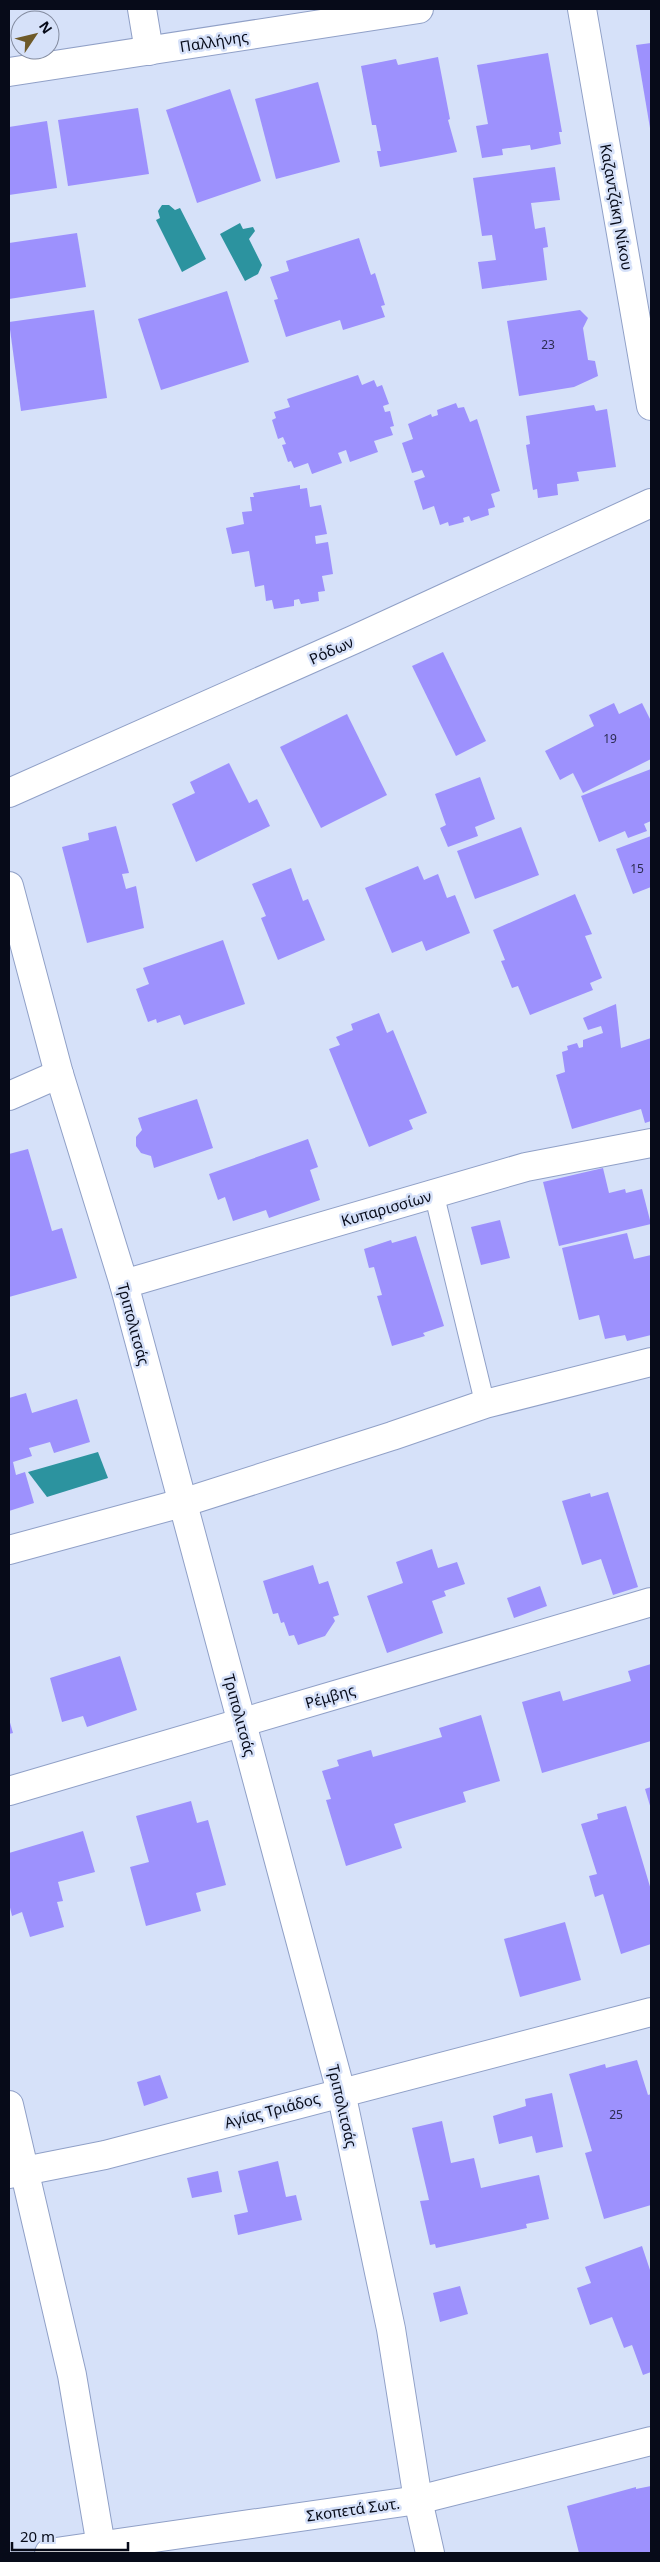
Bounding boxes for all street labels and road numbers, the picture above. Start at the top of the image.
street label: Παλλήνης [178,26,250,56]
street label: Καζαντζάκη Νίκου [596,142,638,272]
street label: Ρόδων [306,631,356,669]
street label: Κυπαρισσίων [339,1186,434,1230]
street label: Τριπολιτσάς [113,1281,155,1367]
street label: Τριπολιτσάς [219,1672,261,1758]
street label: Ρέμβης [303,1679,357,1713]
street label: Τριπολιτσάς [324,2063,362,2149]
street label: Αγίας Τριάδος [222,2088,322,2132]
street label: Σκοπετά Σωτ. [305,2493,401,2525]

